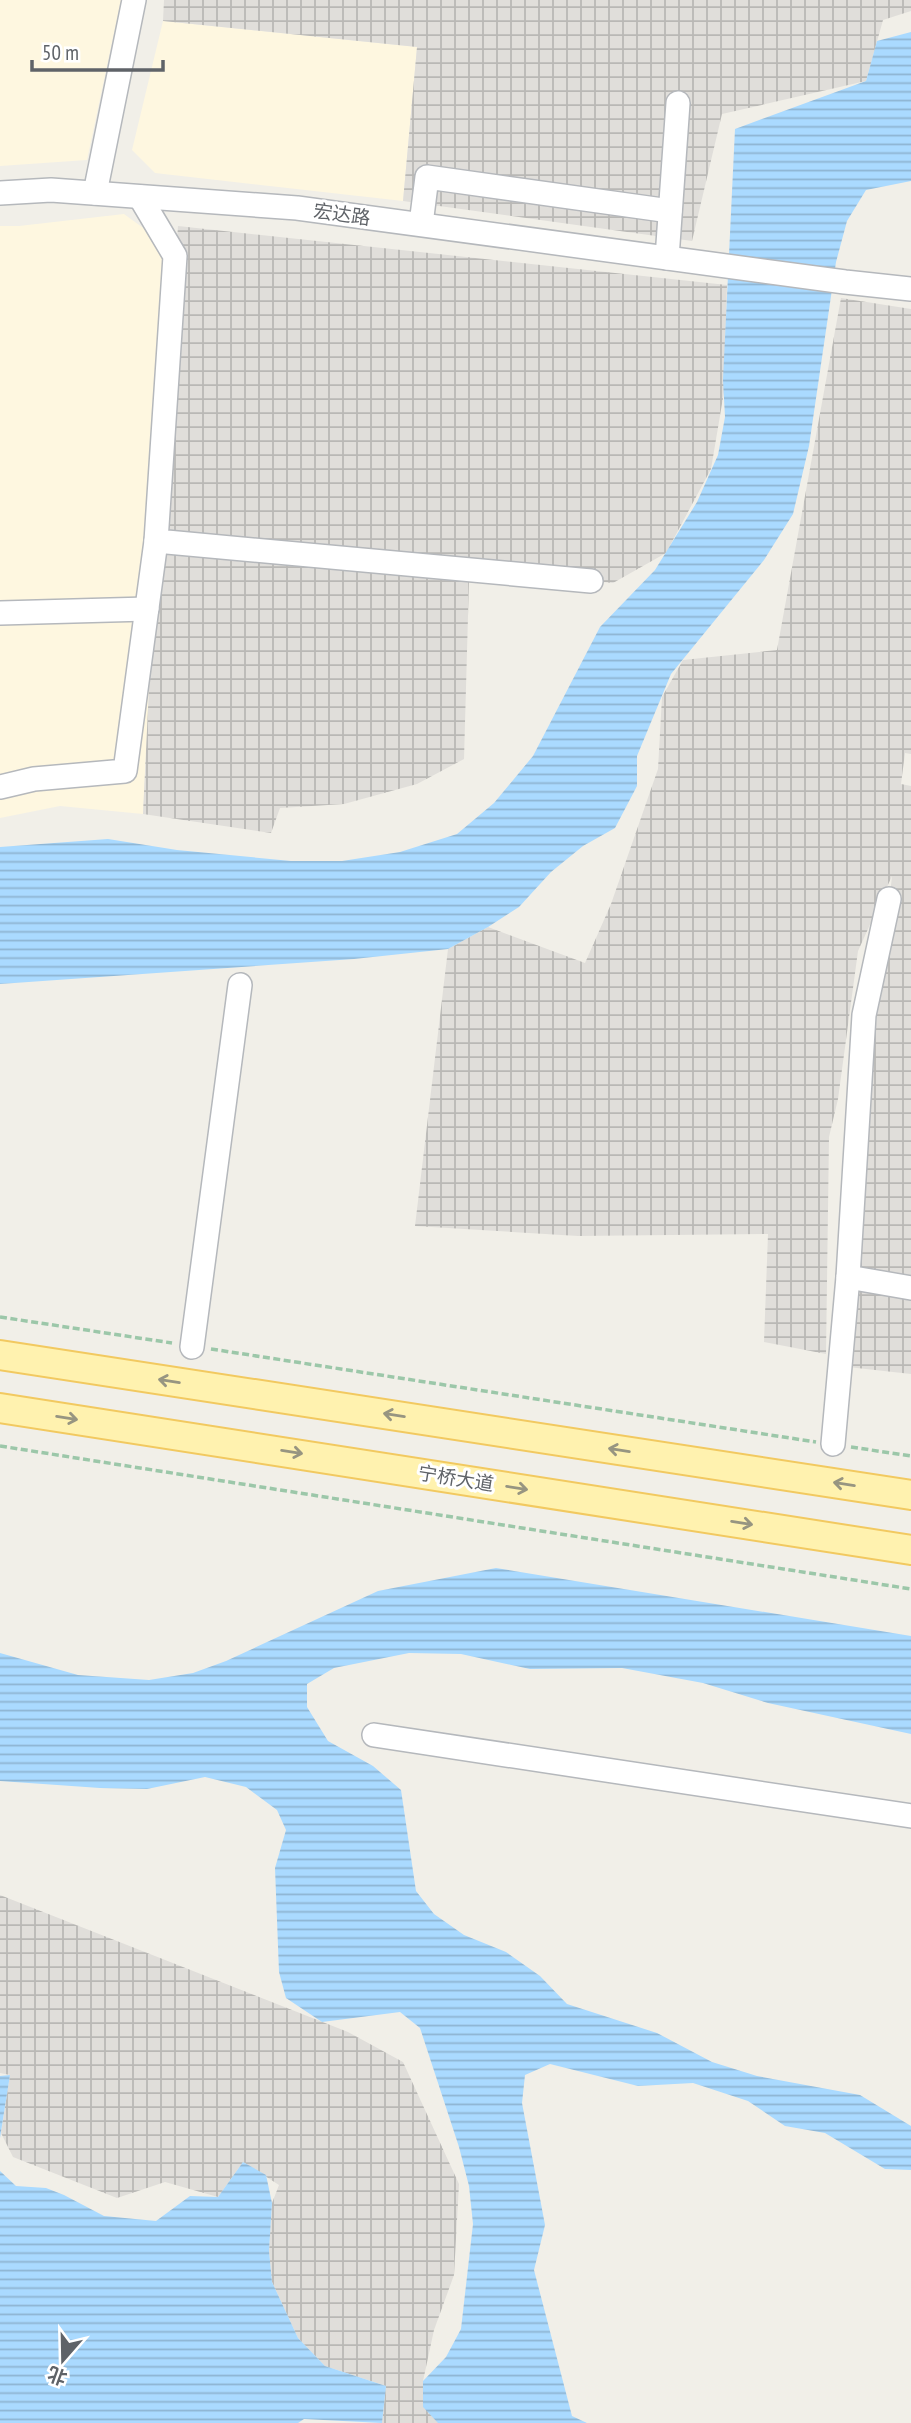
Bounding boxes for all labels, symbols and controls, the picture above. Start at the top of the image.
scale bar [32,28,163,72]
text: 50 m [42,39,79,66]
street label: 宏达路 [312,198,372,230]
one-way arrow [158,1374,181,1387]
one-way arrow [383,1408,406,1421]
one-way arrow [56,1412,78,1425]
one-way arrow [608,1443,631,1456]
one-way arrow [280,1446,303,1459]
street label: 宁桥大道 [417,1460,495,1496]
one-way arrow [833,1477,855,1490]
one-way arrow [505,1482,528,1495]
one-way arrow [730,1517,753,1530]
north arrow [28,2325,98,2395]
text: 北 [44,2361,70,2391]

